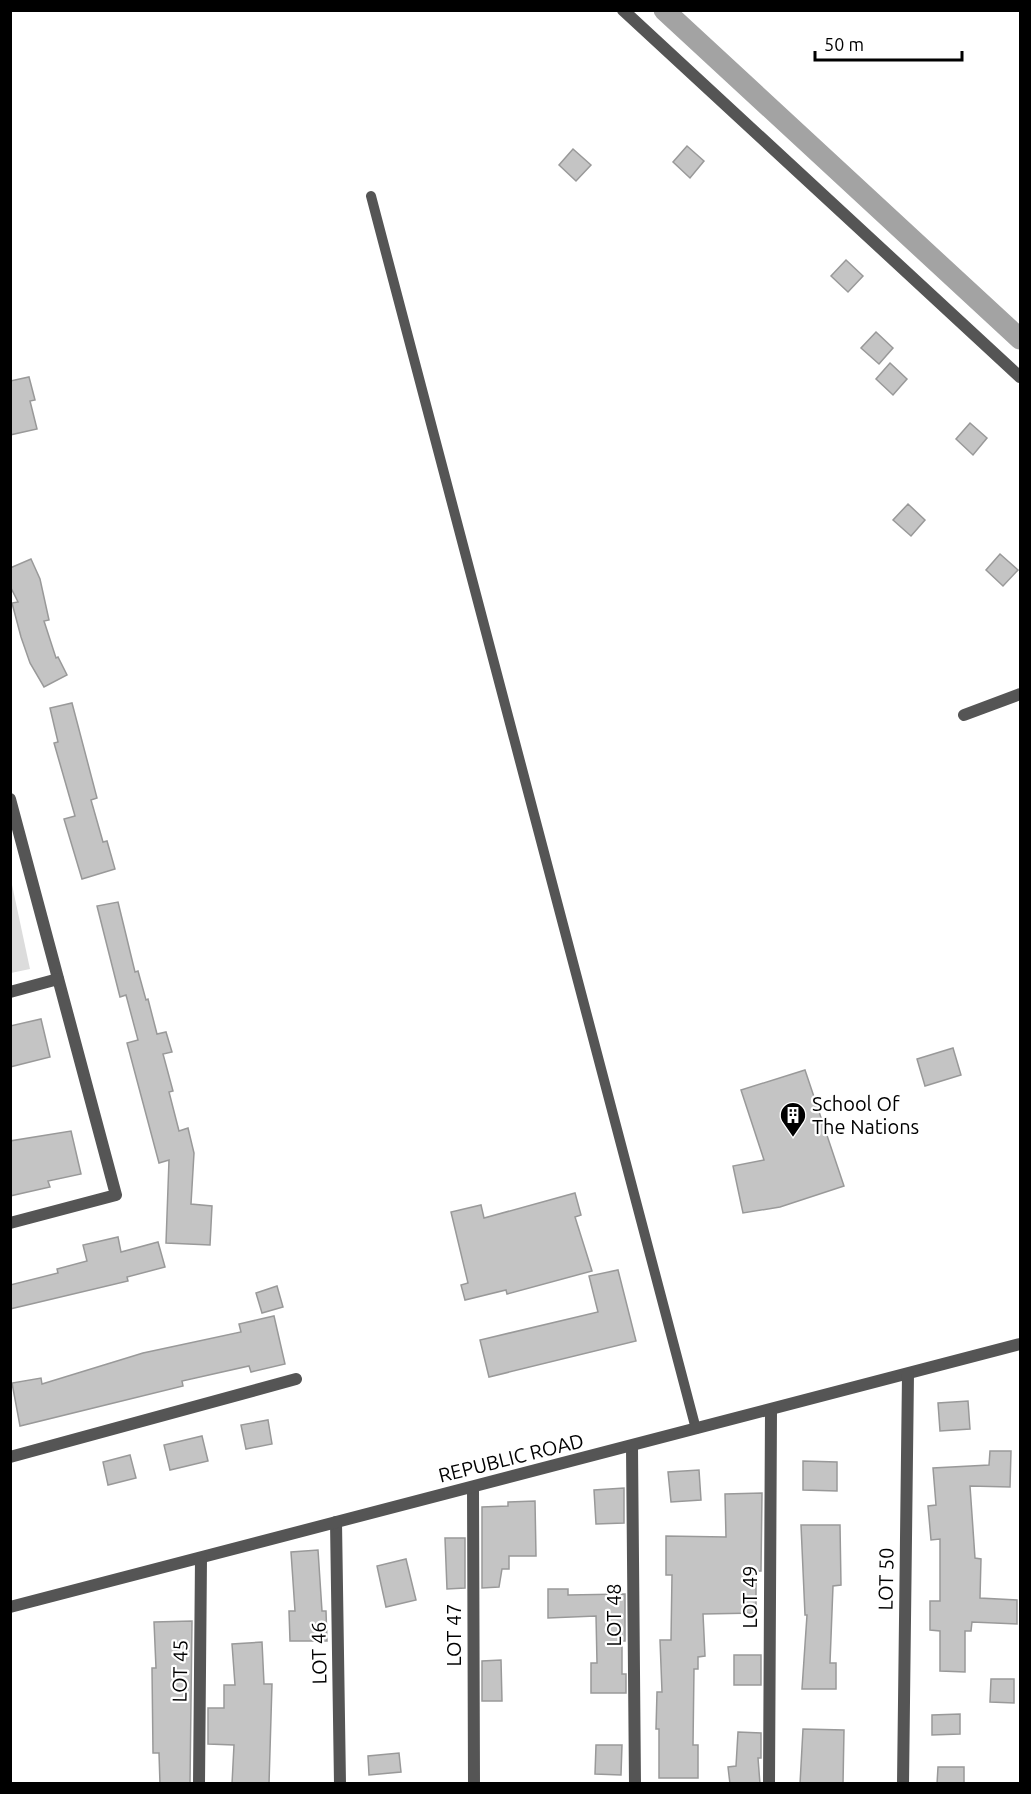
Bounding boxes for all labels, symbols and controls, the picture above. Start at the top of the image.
scale bar [815,24,962,62]
text: 50 m [824,34,864,54]
place label: School Of The Nations [812,1092,919,1138]
building icon: School Of The Nations [778,1100,808,1138]
street label: REPUBLIC ROAD [436,1428,586,1487]
street label: LOT 50 [873,1547,898,1611]
street label: LOT 49 [738,1566,761,1628]
street label: LOT 48 [602,1584,625,1646]
street label: LOT 47 [442,1604,465,1666]
street label: LOT 46 [306,1621,331,1685]
street label: LOT 45 [167,1639,192,1703]

